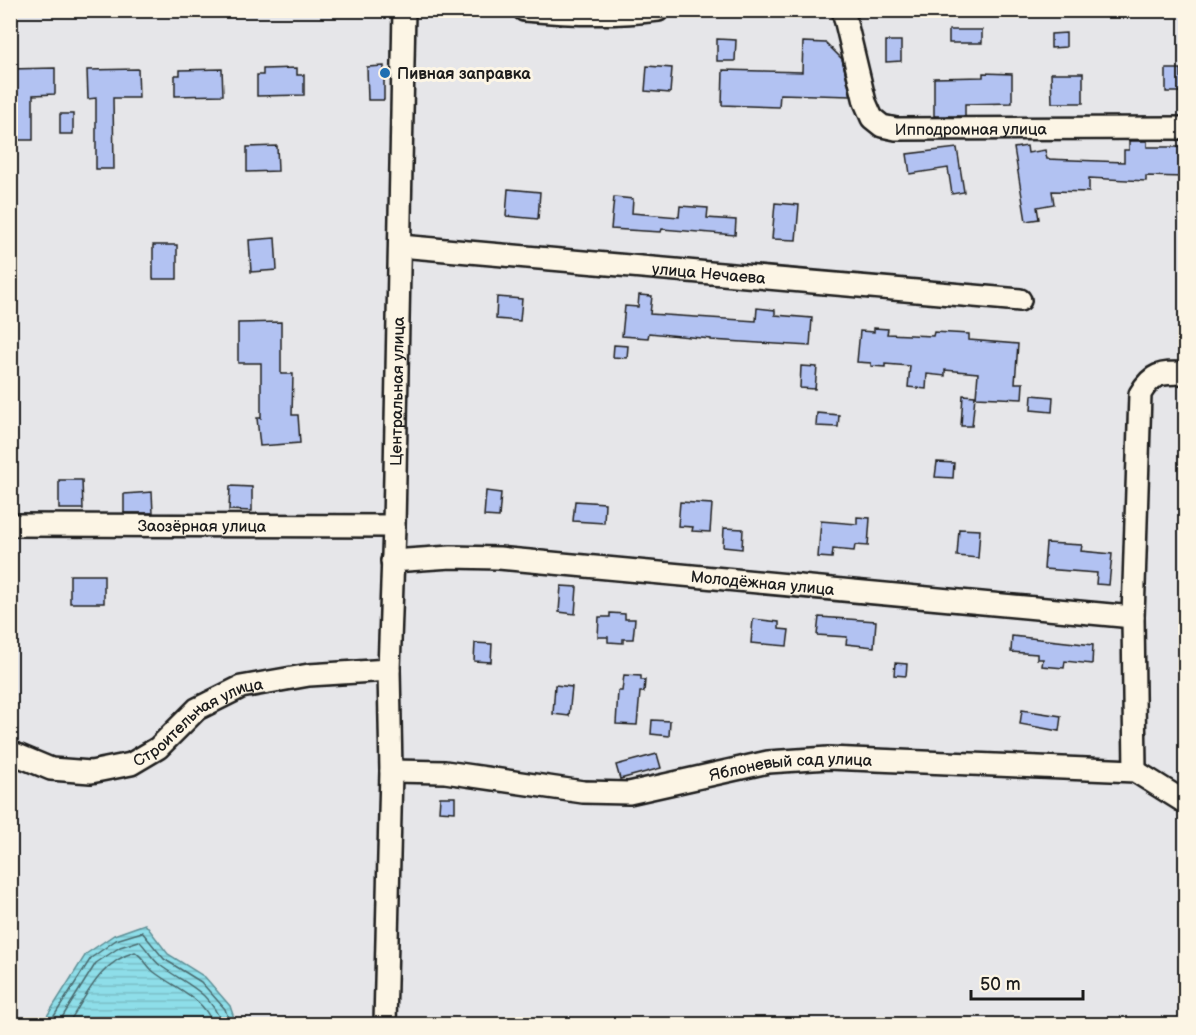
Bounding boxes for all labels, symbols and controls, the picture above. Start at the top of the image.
place label: Пивная заправка [397,65,531,84]
marker: Пивная заправка [378,66,392,80]
street label: Ипподромная улица [895,120,1047,140]
street label: улица Нечаева [651,260,767,289]
street label: Центральная улица [387,316,409,466]
street label: Заозёрная улица [138,517,267,537]
street label: Молодёжная улица [690,568,836,600]
street label: Строительная улица [130,675,265,772]
street label: Яблоневый сад улица [708,750,873,786]
scale bar [971,963,1084,1001]
text: 50 m [980,974,1021,995]

